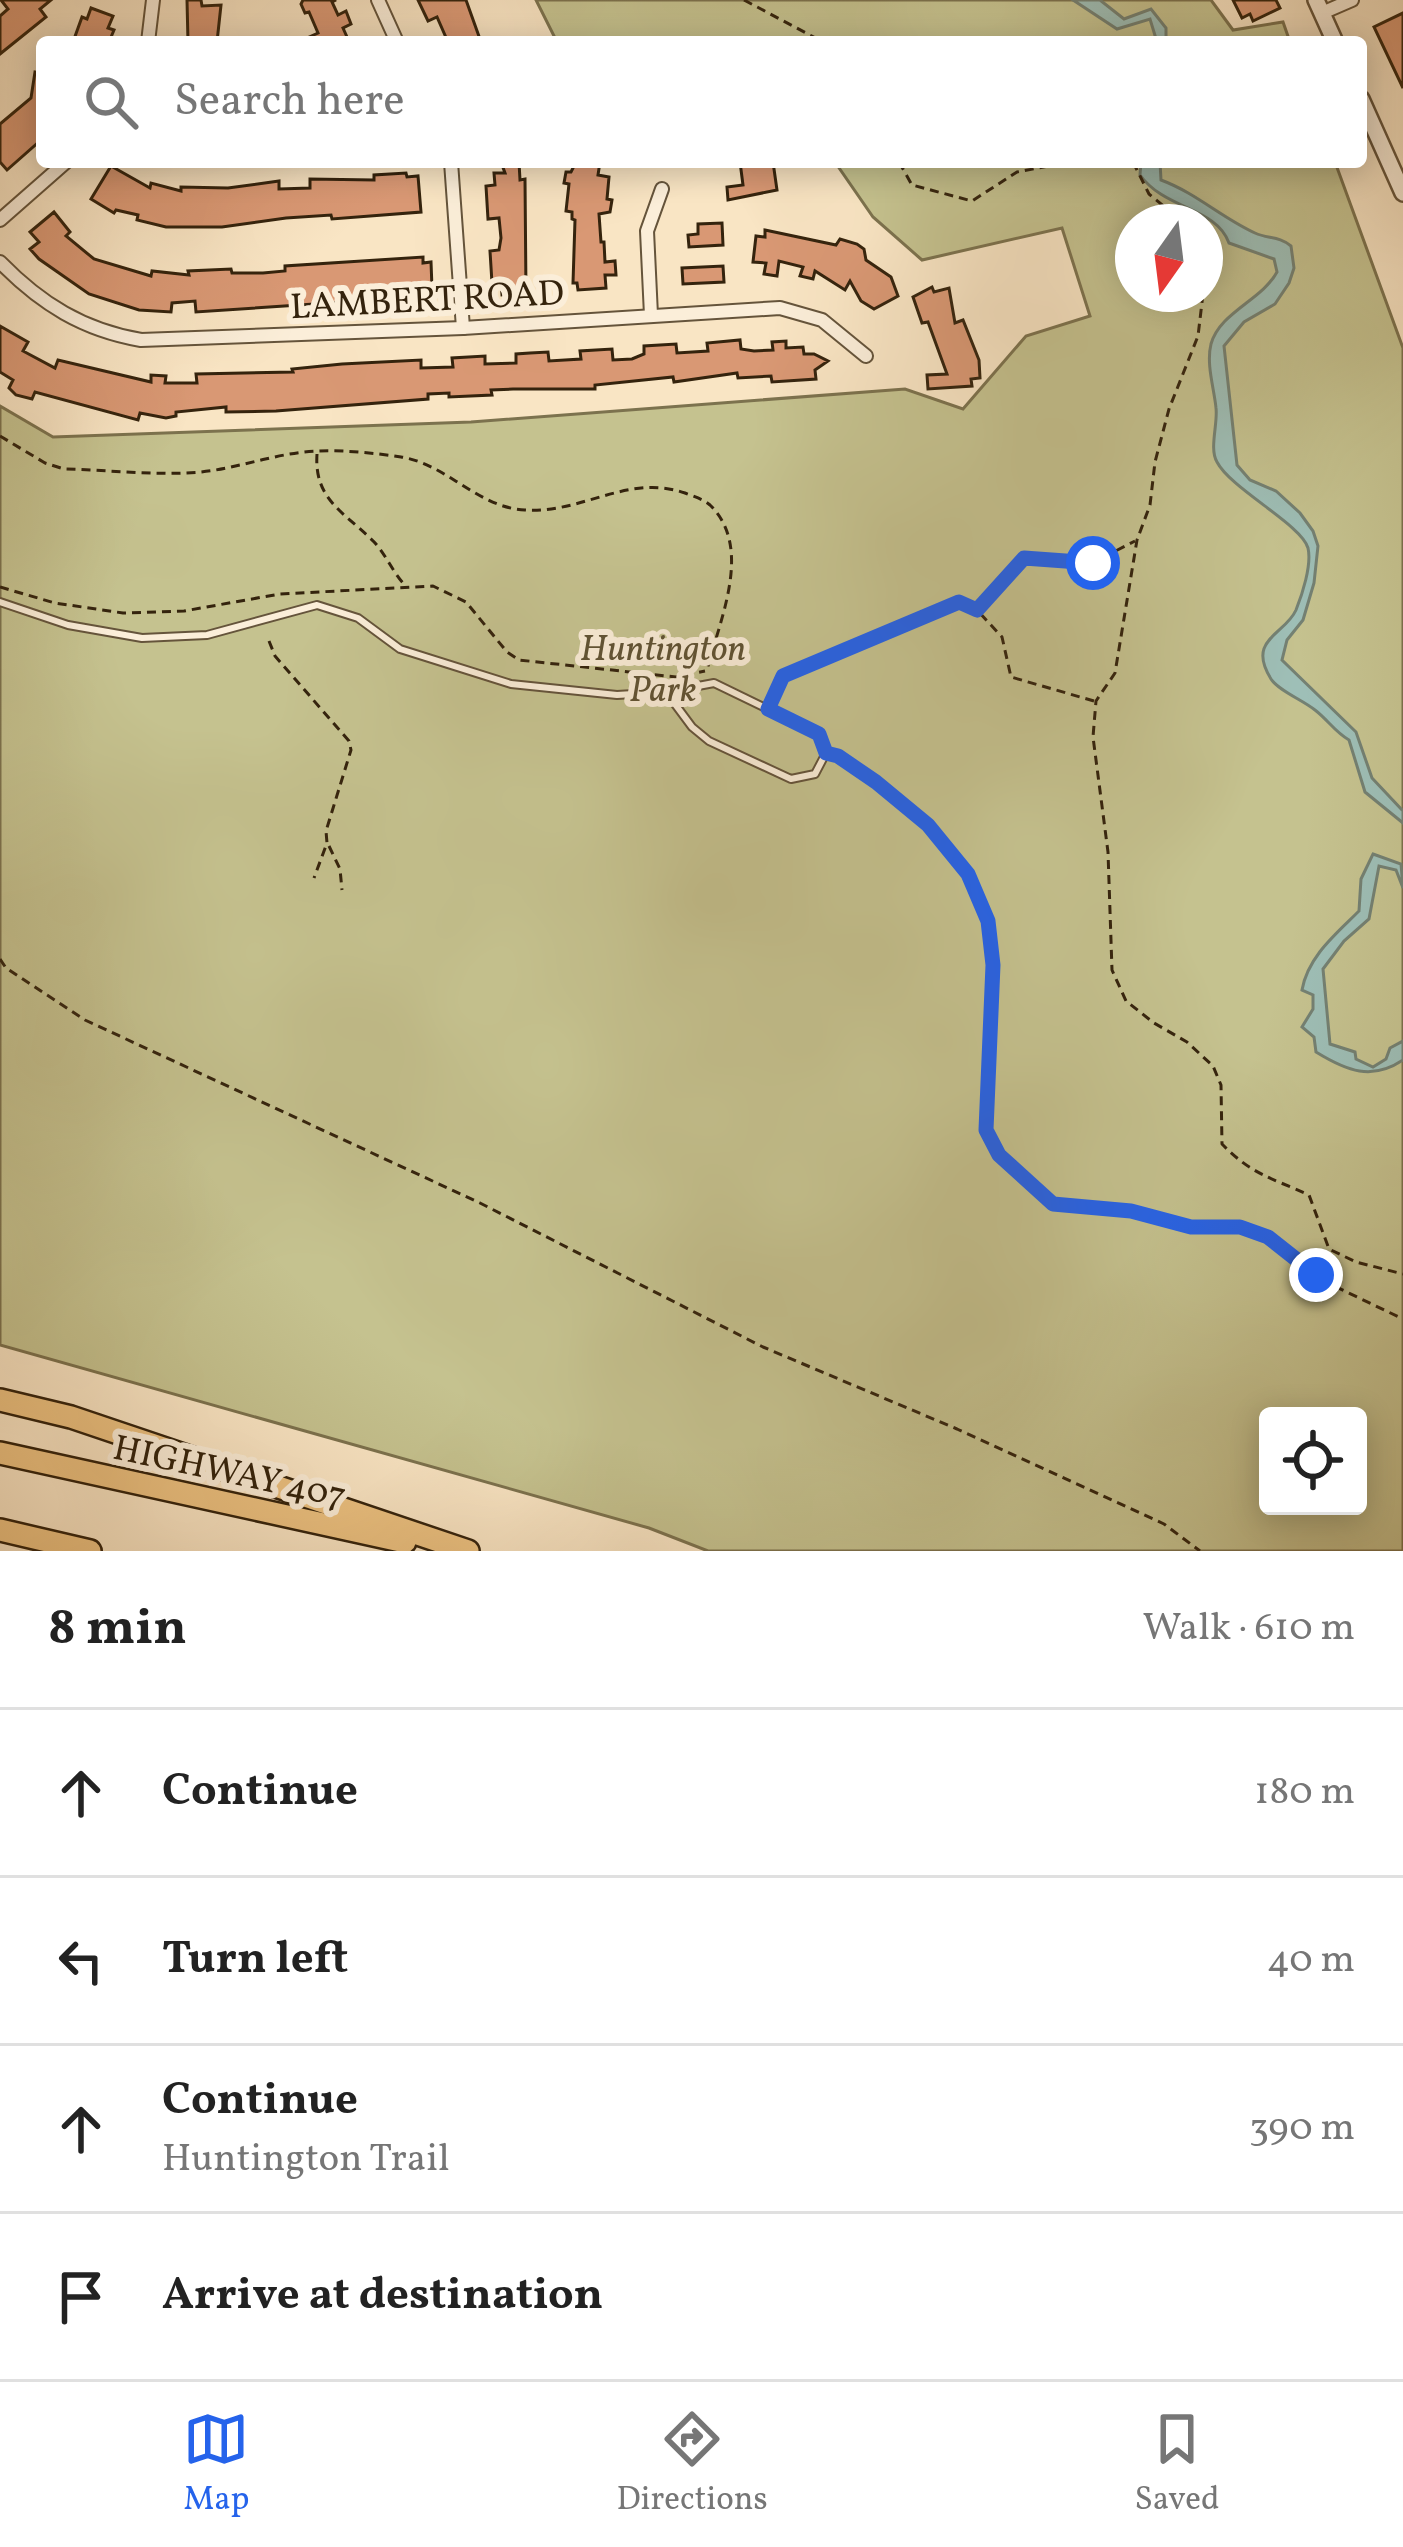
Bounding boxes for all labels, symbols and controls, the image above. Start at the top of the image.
search box [36,36,1367,168]
icon: search [78,69,144,135]
text: Search here [174,71,405,134]
north arrow [1115,204,1223,312]
street label: LAMBERT ROAD [289,270,565,334]
route start [1066,536,1120,590]
park label: Huntington Park [580,626,746,717]
route end [1289,1248,1343,1302]
map controls [1259,1407,1367,1515]
button: locate [1259,1407,1367,1515]
street label: HIGHWAY 407 [108,1425,350,1523]
text: 8 min [48,1594,187,1665]
text: Walk · 610 m [1142,1602,1355,1656]
icon: ahead [48,1760,114,1826]
text: Continue [162,1761,358,1824]
text: 180 m [1254,1766,1355,1820]
icon: left [48,1928,114,1994]
text: Turn left [162,1929,348,1992]
text: 40 m [1267,1934,1355,1988]
text: Continue [162,2070,358,2133]
icon: ahead [48,2096,114,2162]
text: 390 m [1249,2102,1355,2156]
text: Huntington Trail [162,2133,450,2187]
icon: arrive [48,2264,114,2330]
text: Arrive at destination [162,2265,603,2328]
tab: Map [183,2406,250,2524]
tab: Directions [616,2406,768,2524]
tab: Saved [1135,2406,1220,2524]

